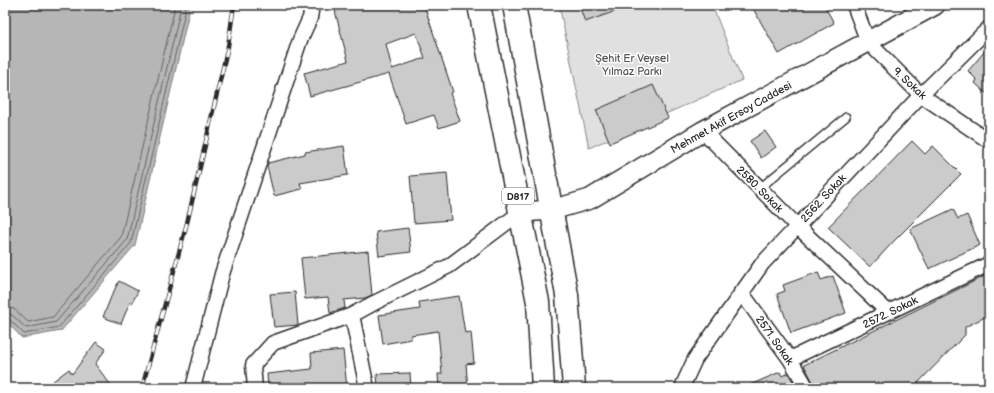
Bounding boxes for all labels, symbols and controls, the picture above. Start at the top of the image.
park label: Şehit Er Veysel Yılmaz Parkı [595,52,669,78]
street label: 9. Sokak [890,65,930,103]
street label: Mehmet Akif Ersoy Caddesi [668,79,794,156]
street label: 2580. Sokak [734,163,786,216]
street label: 2562. Sokak [798,171,849,225]
road number: D817 [502,188,534,204]
street label: 2572. Sokak [861,293,920,331]
street label: 2571. Sokak [753,313,797,368]

